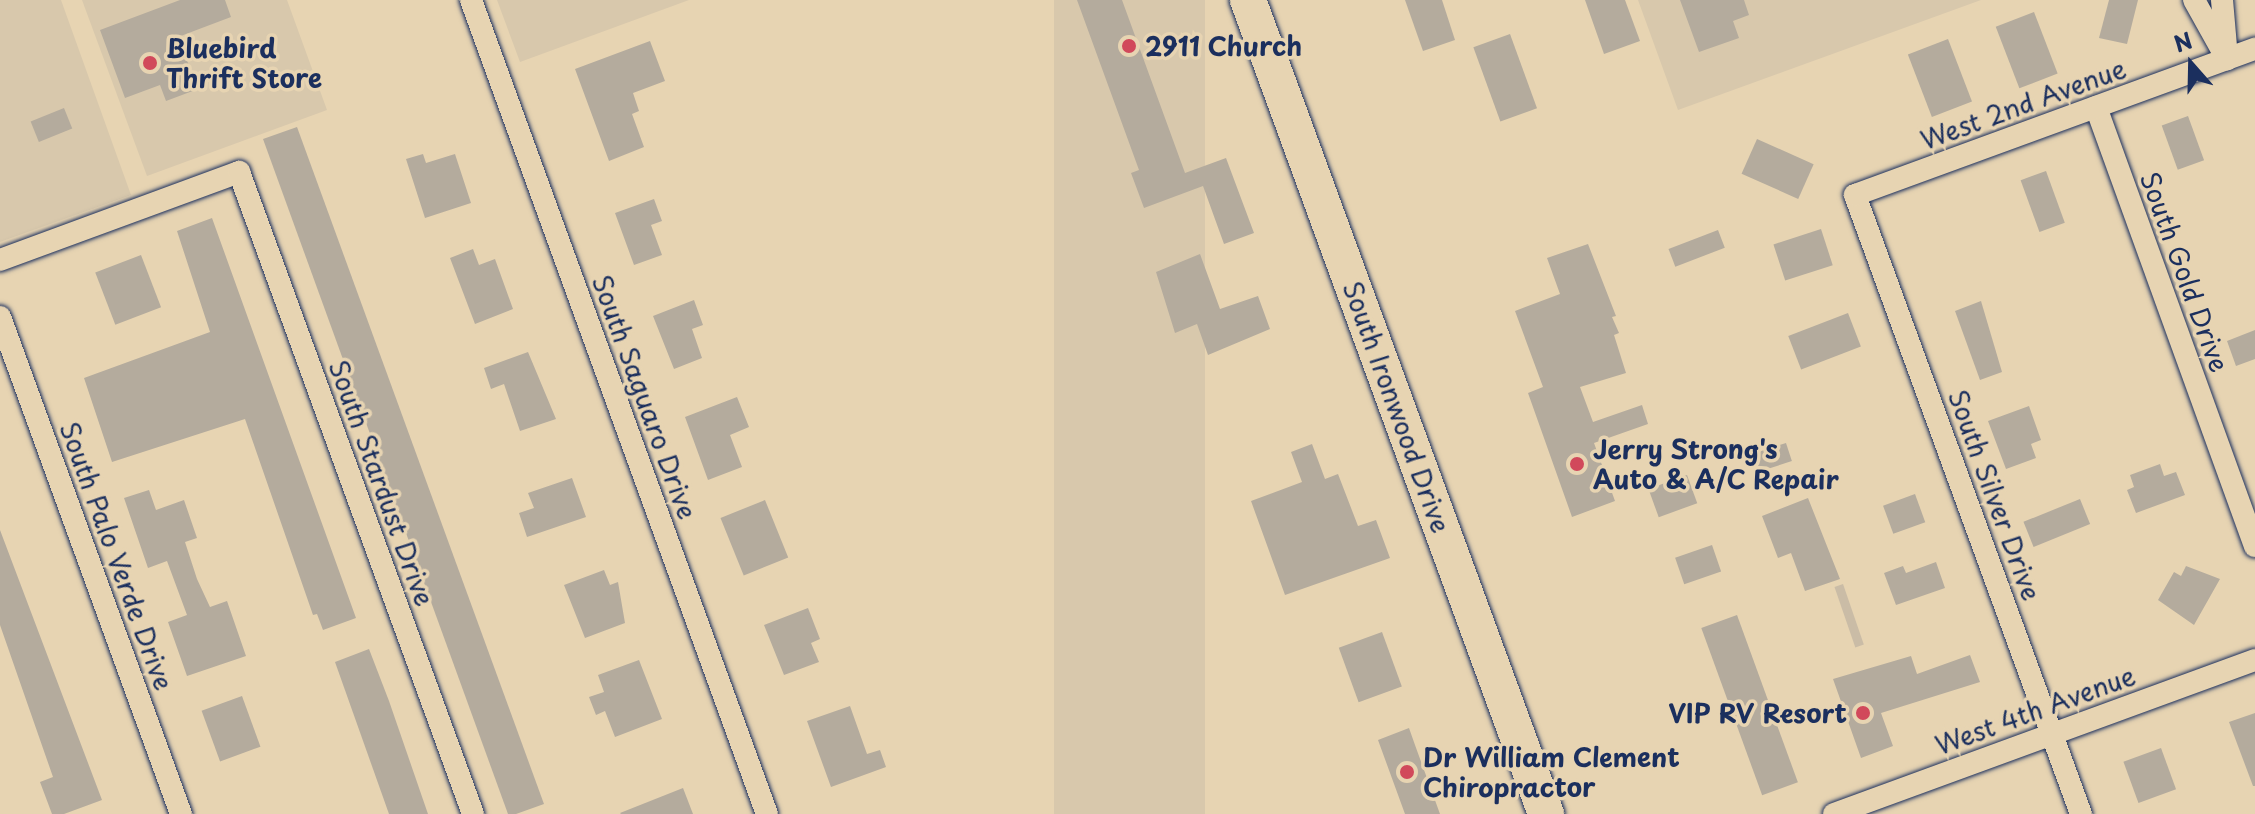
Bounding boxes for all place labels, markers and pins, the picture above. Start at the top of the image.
place label: 2911 Church [1145,30,1304,62]
place label: Bluebird Thrift Store [166,32,323,94]
marker: 2911 Church [1120,37,1138,55]
marker: Bluebird Thrift Store [141,54,159,72]
place label: Jerry Strong's Auto & A/C Repair [1593,433,1840,494]
marker: Jerry Strong's Auto & A/C Repair [1568,455,1586,473]
place label: VIP RV Resort [1665,697,1847,729]
marker: VIP RV Resort [1854,704,1872,722]
place label: Dr William Clement Chiropractor [1423,741,1682,802]
marker: Dr William Clement Chiropractor [1398,763,1416,781]

